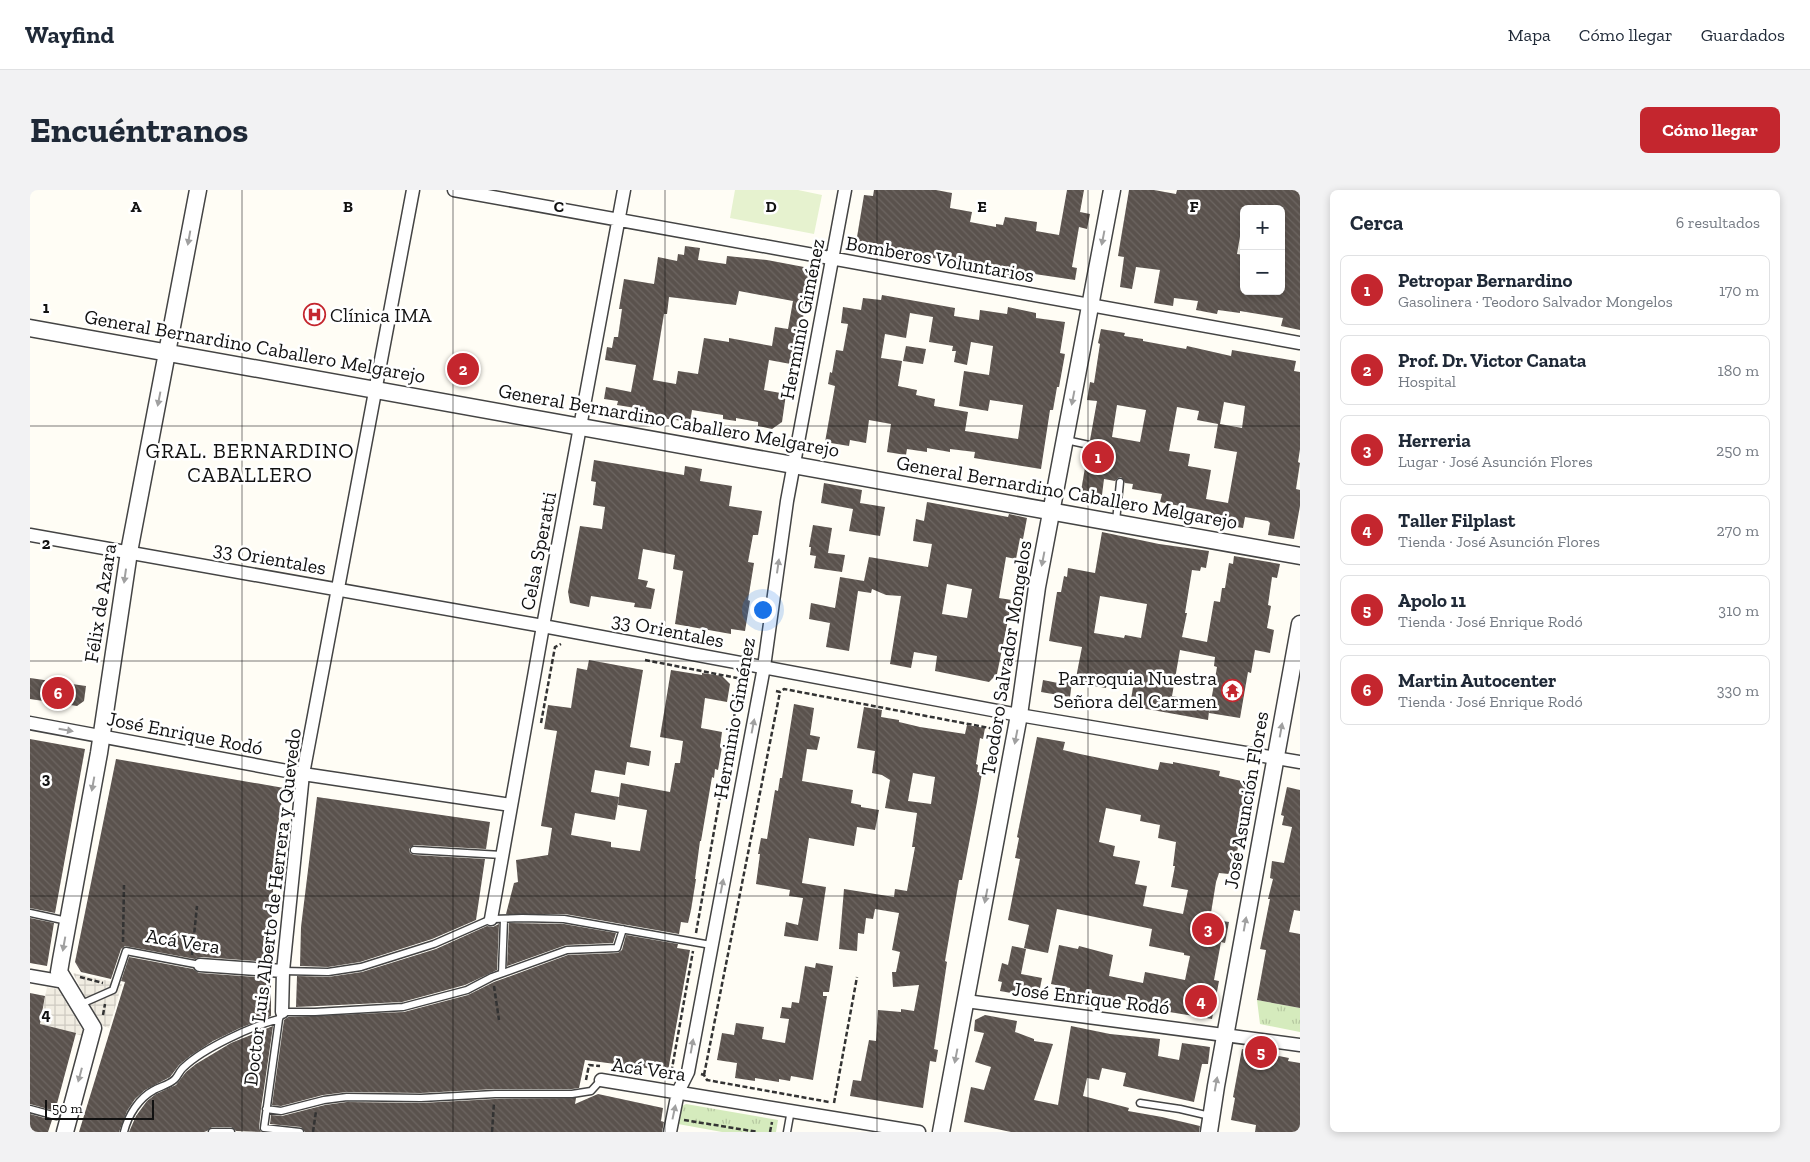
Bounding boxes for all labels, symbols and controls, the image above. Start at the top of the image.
text: Wayfind [25,20,114,49]
text: Mapa [1508,24,1551,46]
text: Cómo llegar [1579,24,1673,46]
text: Guardados [1701,24,1785,46]
button: Cómo llegar [1640,107,1780,153]
text: Encuéntranos [30,109,248,151]
text: A [131,197,142,216]
text: B [343,197,353,216]
text: C [554,197,564,216]
text: D [765,197,777,216]
text: E [977,197,987,216]
text: F [1189,197,1199,216]
map controls [1240,205,1285,295]
button: + [1240,205,1285,250]
text: Cerca [1350,210,1403,235]
text: 6 resultados [1676,213,1760,232]
one-way arrow [185,230,193,246]
one-way arrow [1099,230,1107,246]
street label: Bomberos Voluntarios [844,231,1036,287]
street label: Herminio Giménez [775,237,829,401]
button: − [1240,250,1285,295]
text: Petropar Bernardino [1398,269,1573,292]
text: 1 [1364,281,1370,300]
text: 170 m [1719,281,1759,300]
text: Gasolinera · Teodoro Salvador Mongelos [1398,292,1673,311]
text: 1 [43,298,50,317]
hospital icon: Clínica IMA [302,303,326,327]
place label: Clínica IMA [330,303,432,327]
street label: General Bernardino Caballero Melgarejo [83,304,427,388]
text: Prof. Dr. Victor Canata [1398,349,1586,372]
pin: 2 [447,350,479,388]
text: 2 [1363,361,1371,380]
text: 180 m [1718,361,1759,380]
text: Hospital [1398,372,1456,391]
street label: General Bernardino Caballero Melgarejo [497,378,841,462]
one-way arrow [1069,390,1077,405]
one-way arrow [154,392,162,408]
text: Herreria [1398,429,1471,452]
district label: GRAL. BERNARDINO CABALLERO [145,438,355,487]
pin: 1 [1082,438,1114,476]
text: 3 [1363,441,1371,460]
text: 250 m [1716,441,1759,460]
street label: General Bernardino Caballero Melgarejo [895,450,1239,534]
text: Lugar · José Asunción Flores [1398,452,1593,471]
street label: Celsa Speratti [515,489,561,612]
text: Taller Filplast [1398,509,1515,532]
text: 4 [1362,521,1372,540]
text: 270 m [1717,521,1759,540]
text: Tienda · José Asunción Flores [1398,532,1600,551]
text: 2 [42,534,51,553]
street label: 33 Orientales [212,536,328,580]
street label: Teodoro Salvador Mongelos [976,539,1036,777]
street label: Félix de Azara [79,541,121,664]
one-way arrow [1038,551,1046,567]
one-way arrow [774,558,782,574]
one-way arrow [121,568,129,584]
text: Apolo 11 [1398,589,1466,612]
your location [750,597,776,623]
text: 5 [1363,601,1371,620]
text: 310 m [1718,601,1759,620]
street label: 33 Orientales [610,607,726,653]
text: Tienda · José Enrique Rodó [1398,612,1583,631]
street label: Herminio Giménez [708,635,760,801]
place label: Parroquia Nuestra Señora del Carmen [1053,666,1218,713]
text: Martin Autocenter [1398,669,1556,692]
pin: 6 [42,674,74,712]
temple icon: Parroquia Nuestra Señora del Carmen [1221,678,1245,702]
text: 6 [1363,681,1371,700]
text: 330 m [1717,681,1759,700]
text: Tienda · José Enrique Rodó [1398,692,1583,711]
street label: José Enrique Rodó [105,706,265,760]
street label: José Asunción Flores [1219,709,1273,891]
one-way arrow [749,719,757,734]
one-way arrow [1277,721,1285,737]
one-way arrow [58,726,74,734]
street label: Doctor Luis Alberto de Herrera y Quevedo [238,727,306,1087]
one-way arrow [1011,729,1019,745]
text: 3 [42,769,51,788]
one-way arrow [89,777,97,793]
one-way arrow [719,878,727,894]
one-way arrow [981,889,989,905]
pin: 3 [1192,910,1224,948]
one-way arrow [1242,915,1250,931]
street label: Acá Vera [144,923,222,959]
one-way arrow [59,936,67,952]
street label: José Enrique Rodó [1011,976,1171,1020]
pin: 4 [1185,982,1217,1020]
text: 4 [41,1005,51,1024]
pin: 5 [1245,1033,1277,1071]
one-way arrow [689,1037,697,1053]
one-way arrow [951,1048,959,1064]
street label: Acá Vera [610,1052,688,1086]
one-way arrow [76,1068,84,1083]
one-way arrow [1213,1075,1221,1091]
scale bar [45,1097,154,1120]
text: 50 m [52,1100,83,1117]
one-way arrow [670,1104,678,1120]

